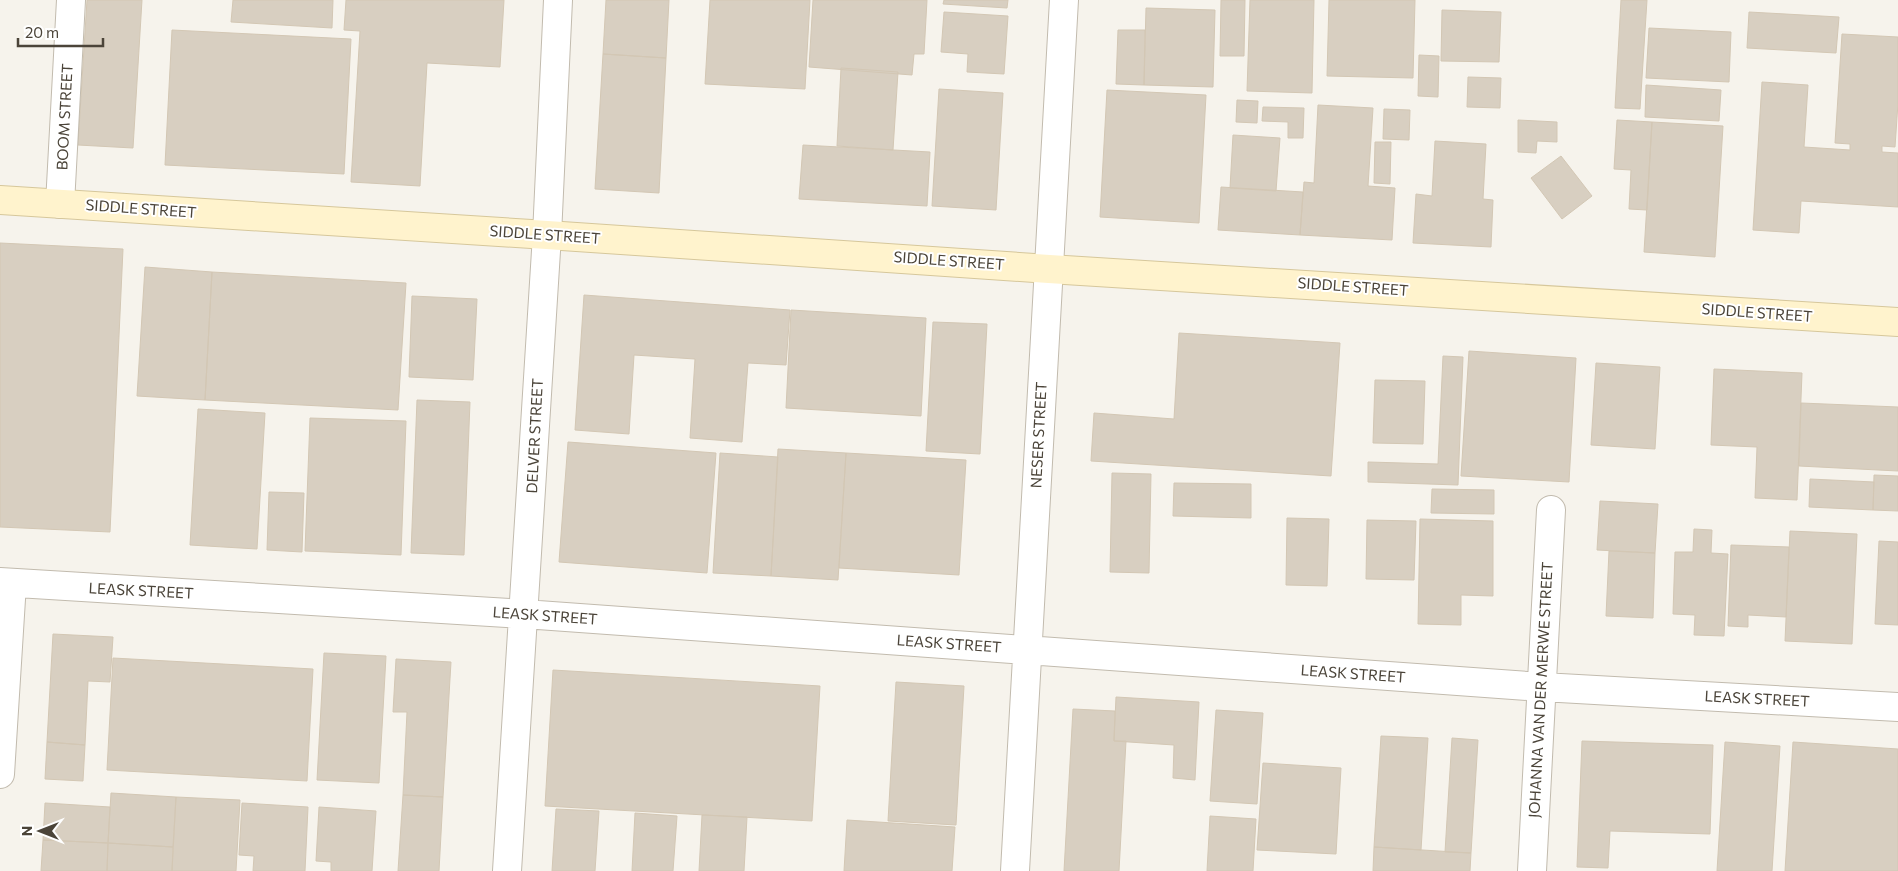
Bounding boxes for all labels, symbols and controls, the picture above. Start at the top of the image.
scale bar [18,15,102,47]
text: 20 m [25,23,59,41]
street label: BOOM STREET [52,63,76,171]
street label: SIDDLE STREET [85,195,198,221]
street label: SIDDLE STREET [489,221,602,247]
street label: SIDDLE STREET [893,247,1006,273]
street label: SIDDLE STREET [1297,273,1410,299]
street label: SIDDLE STREET [1701,299,1814,325]
street label: DELVER STREET [522,378,546,494]
street label: NESER STREET [1026,381,1050,489]
street label: JOHANNA VAN DER MERWE STREET [1524,561,1556,818]
street label: LEASK STREET [88,578,194,602]
street label: LEASK STREET [492,602,599,628]
street label: LEASK STREET [896,630,1003,656]
street label: LEASK STREET [1300,660,1407,686]
street label: LEASK STREET [1704,686,1810,710]
north arrow [15,806,65,856]
text: N [18,826,35,836]

